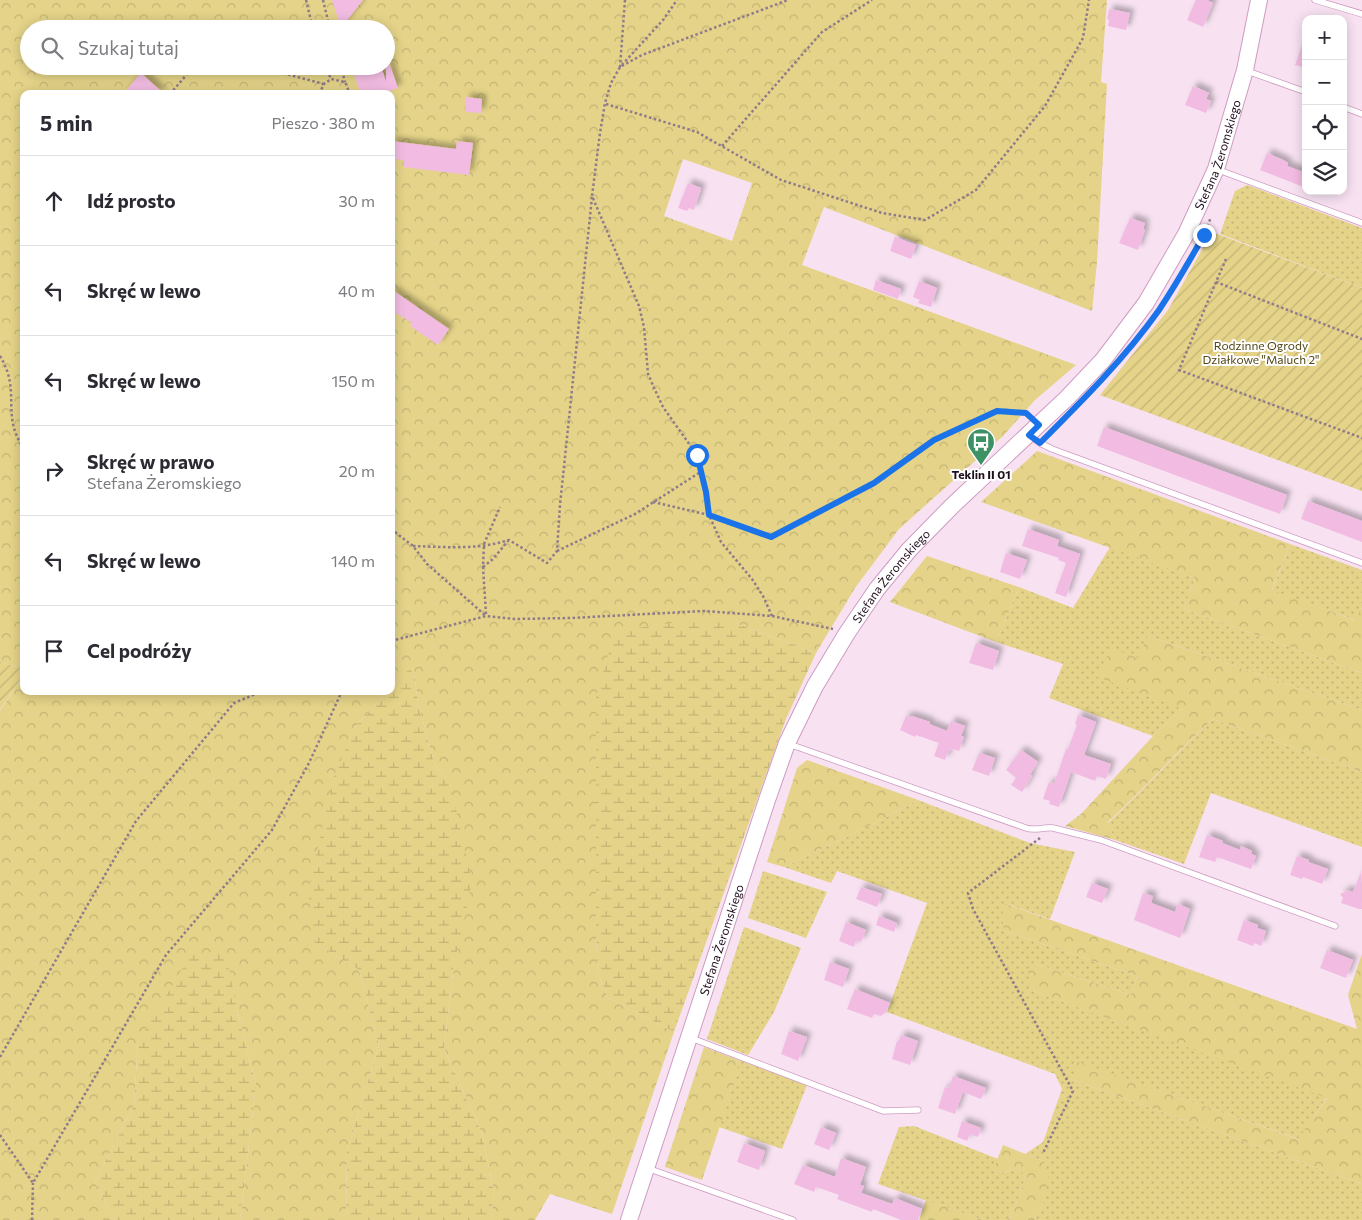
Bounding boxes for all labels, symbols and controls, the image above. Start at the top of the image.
map controls [1302,15,1347,195]
button: + [1302,15,1347,60]
search box [20,20,395,75]
icon: search [38,34,66,62]
text: Szukaj tutaj [78,36,179,59]
button: − [1302,60,1347,105]
street label: Stefana Żeromskiego [1191,98,1243,212]
button: locate [1302,105,1347,150]
text: 5 min [40,110,93,135]
text: Pieszo · 380 m [271,113,375,132]
button: layers [1302,150,1347,195]
icon: ahead [40,187,68,215]
text: Idź prosto [87,189,176,212]
text: 30 m [338,191,375,210]
route end [1193,224,1216,247]
icon: left [40,277,68,305]
text: Skręć w lewo [87,279,201,302]
text: 40 m [338,281,375,300]
park label: Rodzinne Ogrody Działkowe "Maluch 2" [1202,338,1320,366]
icon: left [40,367,68,395]
text: Skręć w lewo [87,369,201,392]
text: 150 m [332,371,375,390]
bus stop icon: Teklin II 01 [966,427,996,466]
route start [686,444,709,467]
text: Skręć w prawo [87,450,215,473]
icon: right [40,457,68,485]
text: 20 m [339,461,375,480]
place label: Teklin II 01 [951,467,1011,481]
text: Stefana Żeromskiego [87,473,242,492]
street label: Stefana Żeromskiego [849,526,932,625]
icon: left [40,547,68,575]
text: Skręć w lewo [87,549,201,572]
text: 140 m [331,551,375,570]
icon: arrive [40,637,68,665]
text: Cel podróży [87,639,192,662]
street label: Stefana Żeromskiego [696,882,746,997]

